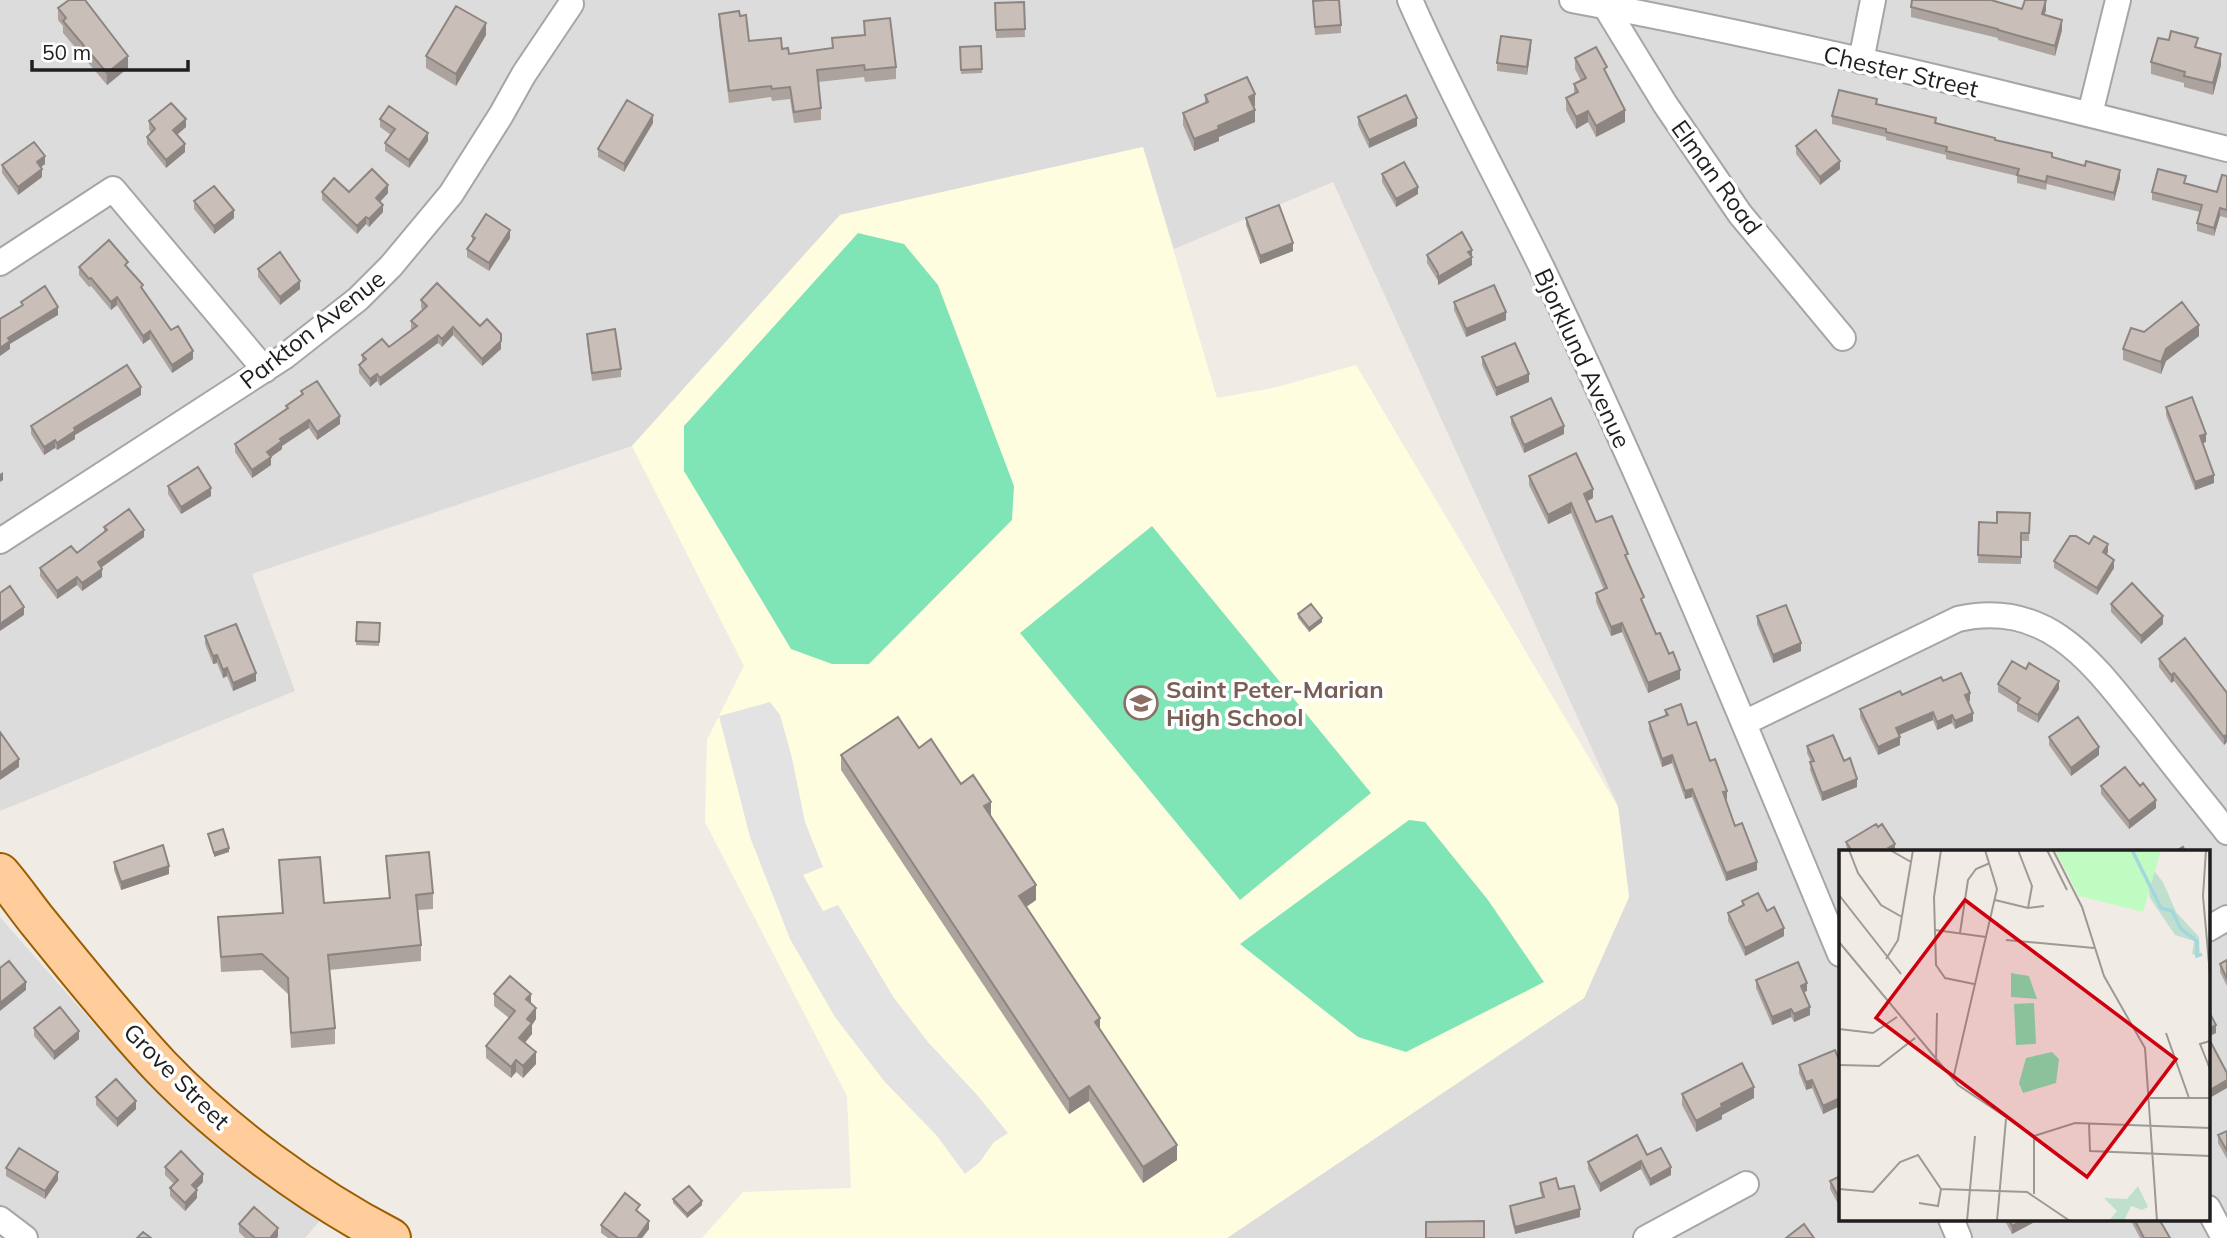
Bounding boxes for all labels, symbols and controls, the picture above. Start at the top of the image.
scale bar [32,28,187,72]
text: 50 m [42,39,91,65]
street label: Chester Street [1821,39,1981,103]
street label: Elman Road [1665,114,1769,240]
street label: Parkton Avenue [233,263,391,395]
street label: Bjorklund Avenue [1528,263,1638,453]
place label: Saint Peter-Marian High School [1166,674,1384,732]
school or university icon: Saint Peter-Marian High School [1122,684,1160,722]
inset map [1839,850,2210,1220]
street label: Grove Street [118,1017,236,1135]

